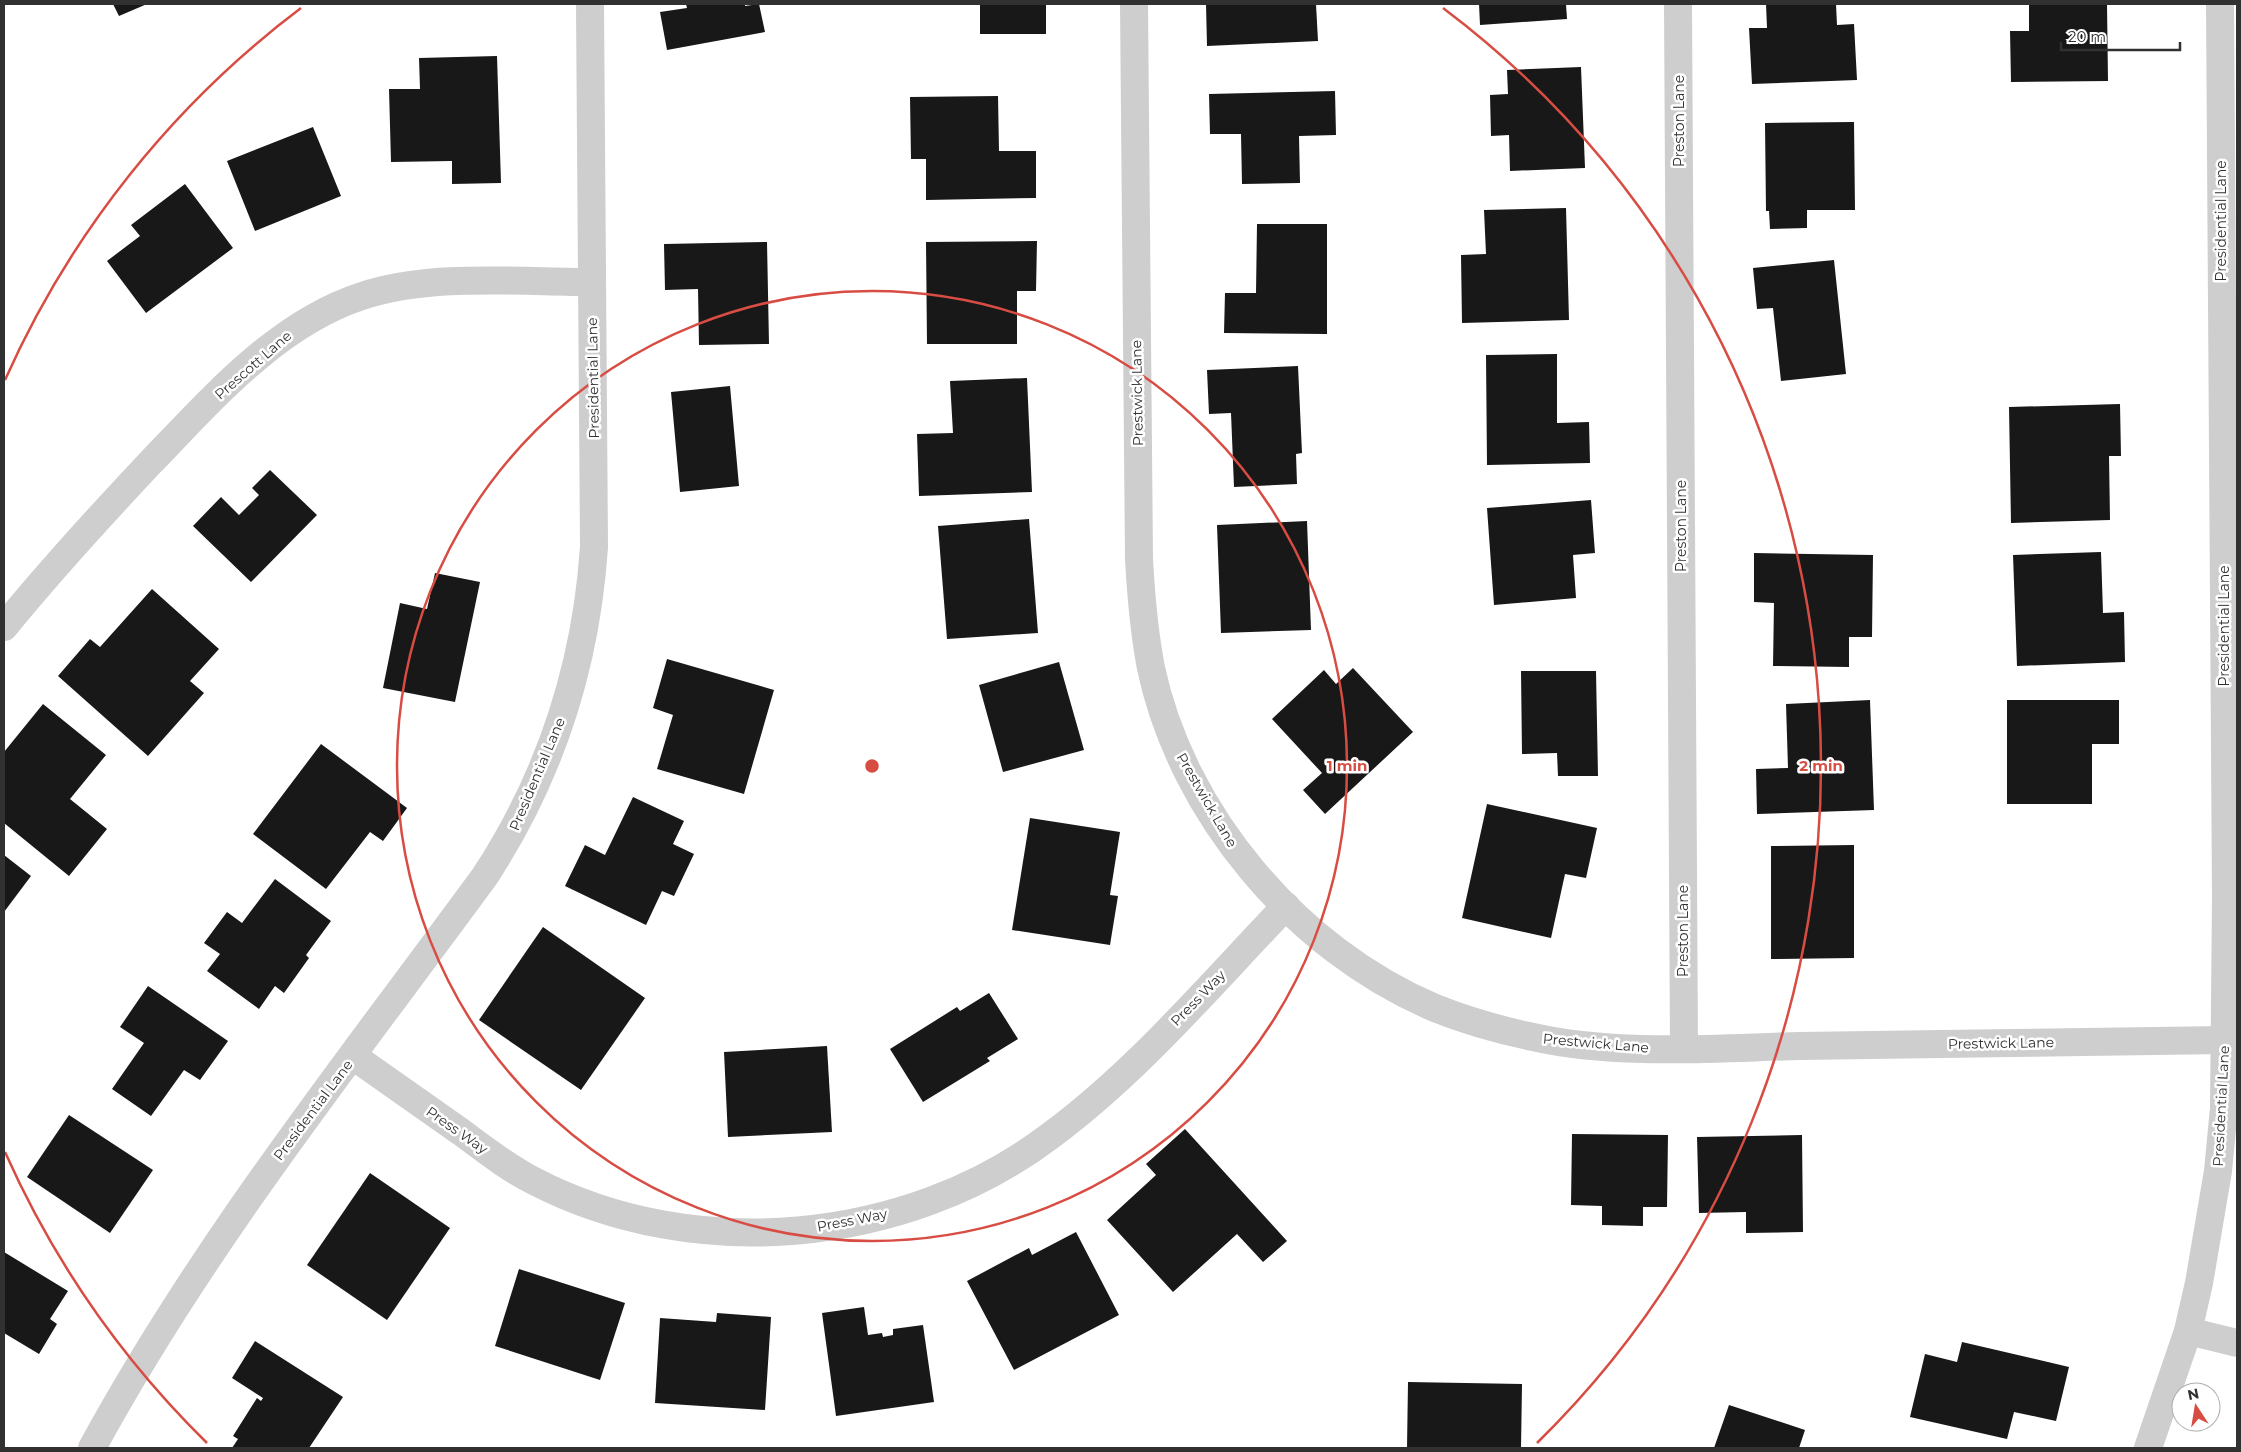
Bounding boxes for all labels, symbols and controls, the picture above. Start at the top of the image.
scale bar [2061,20,2180,52]
text: 20 m [2068,27,2106,46]
street label: Preston Lane [1670,75,1688,167]
street label: Presidential Lane [2212,160,2230,282]
street label: Presidential Lane [583,317,603,439]
street label: Prescott Lane [211,327,295,403]
street label: Prestwick Lane [1127,340,1147,446]
street label: Preston Lane [1672,480,1690,572]
street label: Presidential Lane [2215,565,2233,687]
street label: Presidential Lane [505,715,569,833]
street label: Prestwick Lane [1173,749,1241,851]
text: 1 min [1327,756,1367,775]
text: 2 min [1799,756,1843,775]
centre of rings [863,757,881,775]
street label: Preston Lane [1674,885,1692,977]
street label: Press Way [1167,966,1230,1030]
street label: Prestwick Lane [1542,1029,1650,1057]
street label: Prestwick Lane [1948,1033,2054,1053]
street label: Presidential Lane [2209,1045,2233,1167]
street label: Presidential Lane [269,1056,357,1164]
street label: Press Way [423,1102,492,1158]
street label: Press Way [815,1204,889,1236]
north arrow [2171,1382,2221,1432]
text: N [2186,1384,2201,1404]

